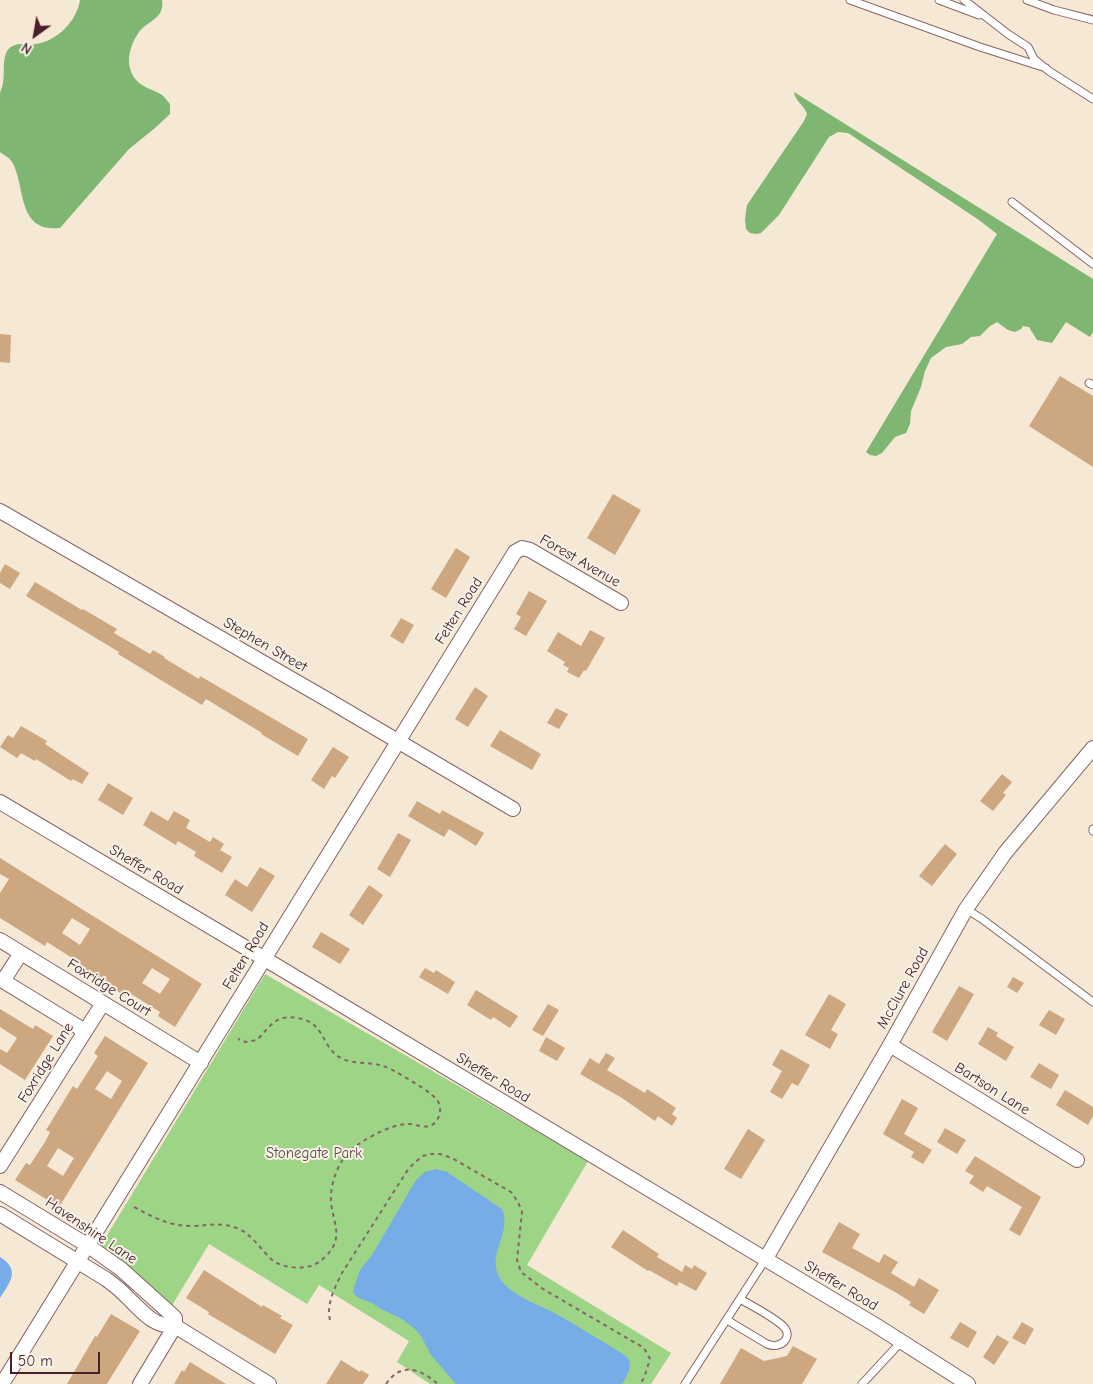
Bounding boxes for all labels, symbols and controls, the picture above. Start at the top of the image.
north arrow [10,10,60,60]
text: N [18,39,35,58]
street label: Forest Avenue [536,531,624,591]
street label: Felten Road [431,574,487,648]
street label: Stephen Street [220,614,310,676]
street label: Sheffer Road [106,841,186,899]
street label: Felten Road [219,919,273,993]
street label: McClure Road [873,944,933,1032]
street label: Foxridge Court [64,955,154,1021]
street label: Foxridge Lane [14,1020,78,1106]
street label: Sheffer Road [453,1049,533,1107]
street label: Bartson Lane [951,1059,1033,1119]
park label: Stonegate Park [266,1145,362,1163]
street label: Havenshire Lane [42,1194,140,1268]
street label: Sheffer Road [801,1257,881,1315]
scale bar [12,1342,102,1374]
text: 50 m [18,1352,53,1370]

